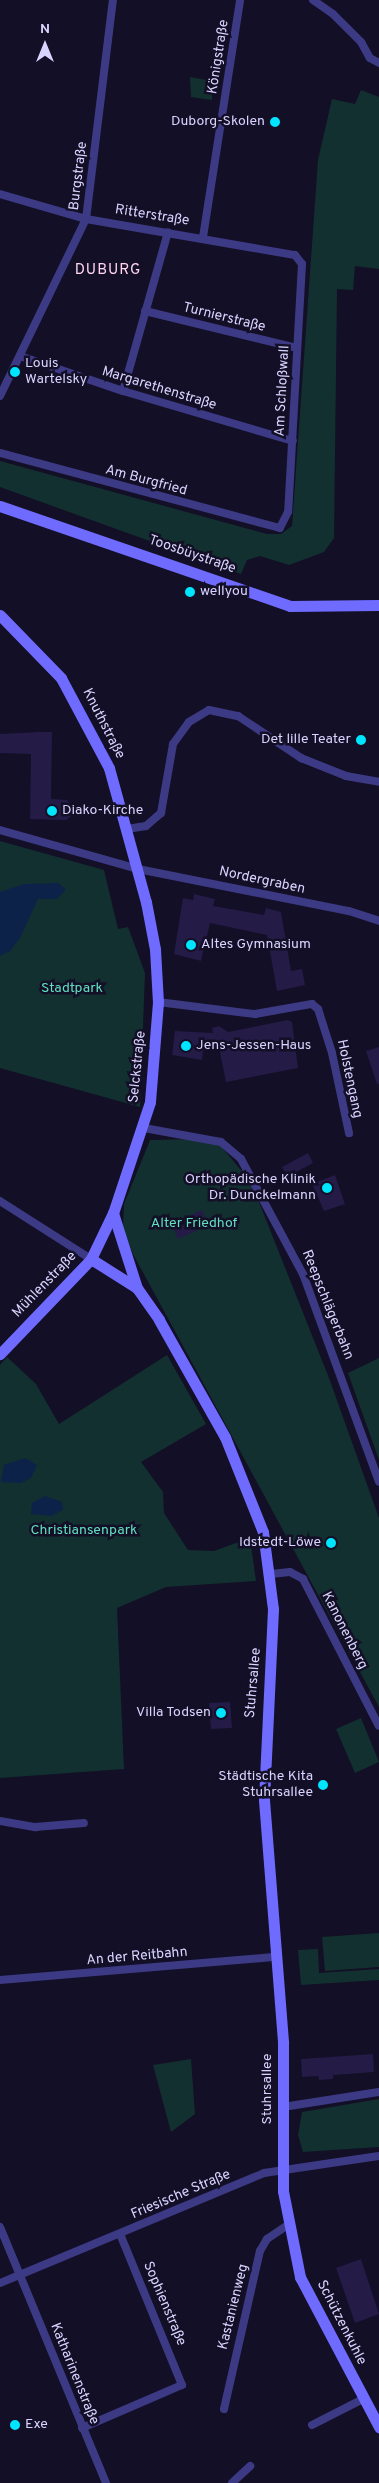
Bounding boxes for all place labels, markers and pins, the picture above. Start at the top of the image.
place label: Duborg-Skolen [171,114,265,130]
marker: Duborg-Skolen [269,116,281,128]
place label: Louis Wartelsky [25,356,87,388]
marker: Louis Wartelsky [9,366,21,378]
place label: wellyou [200,584,248,600]
marker: wellyou [184,586,196,598]
place label: Det lille Teater [260,732,351,748]
marker: Det lille Teater [355,734,367,746]
place label: Diako-Kirche [62,803,143,819]
marker: Diako-Kirche [46,805,58,817]
place label: Altes Gymnasium [201,937,311,953]
marker: Altes Gymnasium [185,939,197,951]
place label: Jens-Jessen-Haus [196,1038,311,1054]
marker: Jens-Jessen-Haus [180,1040,192,1052]
place label: Orthopädische Klinik Dr. Dunckelmann [185,1172,316,1204]
marker: Orthopädische Klinik Dr. Dunckelmann [320,1181,334,1195]
place label: Idstedt-Löwe [239,1535,321,1551]
marker: Idstedt-Löwe [325,1537,337,1549]
place label: Villa Todsen [136,1705,211,1721]
marker: Villa Todsen [215,1707,227,1719]
place label: Städtische Kita Stuhrsallee [218,1769,313,1801]
marker: Städtische Kita Stuhrsallee [317,1779,329,1791]
place label: Exe [25,2417,48,2433]
marker: Exe [9,2419,21,2431]

